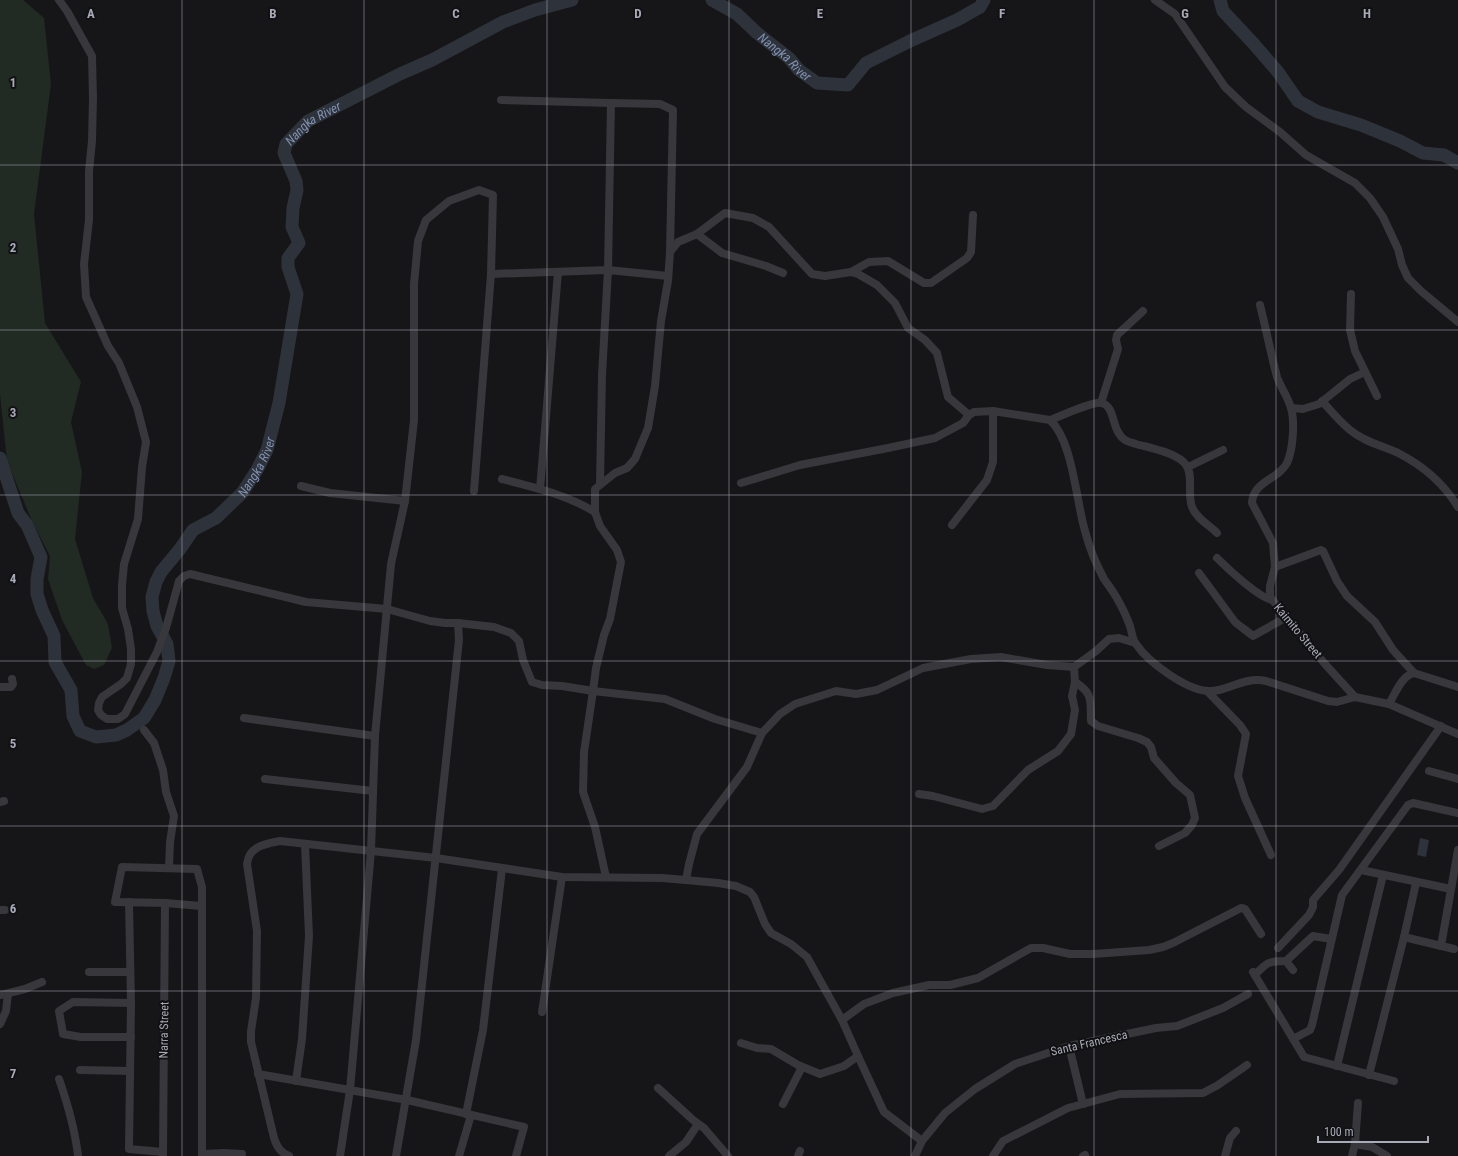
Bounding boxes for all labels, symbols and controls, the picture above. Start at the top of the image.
text: A [87,6,95,21]
text: B [269,6,277,21]
text: C [452,6,460,21]
text: D [634,6,642,21]
text: E [817,6,824,21]
text: F [999,6,1005,21]
text: G [1181,6,1189,21]
text: H [1363,6,1371,21]
water label: Nangka River [755,30,815,85]
text: 1 [10,75,16,90]
water label: Nangka River [282,98,344,148]
text: 2 [10,240,17,255]
text: 3 [10,405,16,420]
water label: Nangka River [235,435,278,500]
text: 4 [10,571,17,586]
street label: Kaimito Street [1271,601,1325,662]
text: 5 [10,736,17,751]
text: 6 [10,901,17,916]
street label: Narra Street [157,1001,172,1059]
street label: Santa Francesca [1049,1027,1129,1059]
text: 7 [10,1066,17,1081]
scale bar [1318,1118,1428,1144]
text: 100 m [1324,1125,1354,1139]

